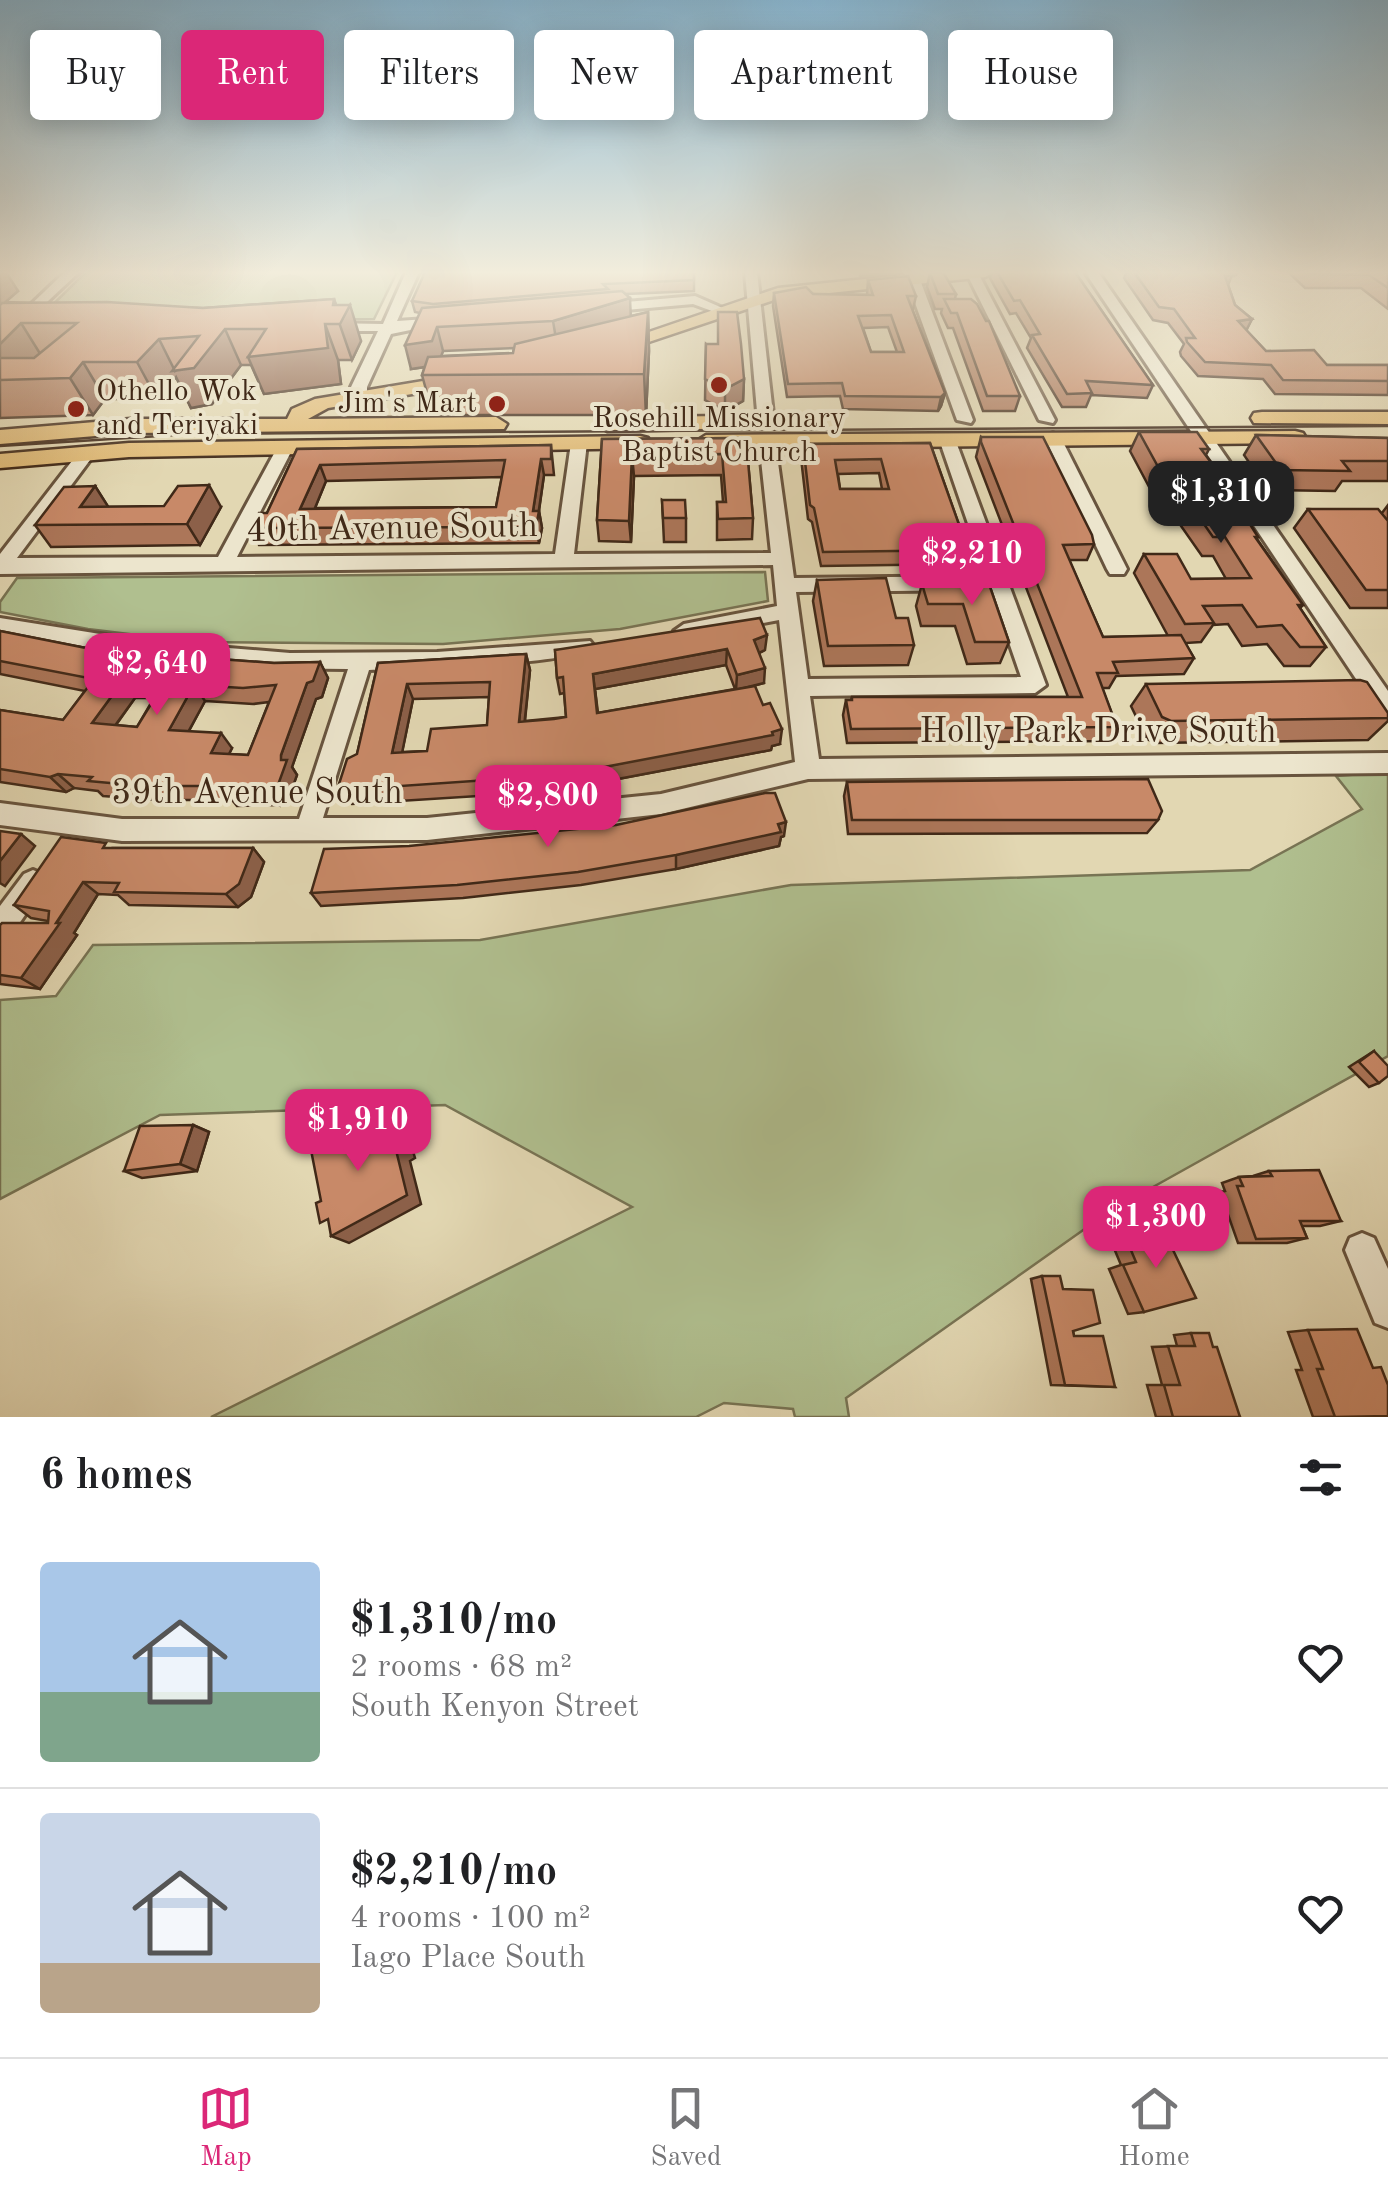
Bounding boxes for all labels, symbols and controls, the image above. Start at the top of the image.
chip: Buy [30,30,161,120]
chip: Rent [181,30,324,120]
chip: Filters [344,30,514,120]
chip: New [534,30,674,120]
chip: Apartment [694,30,928,120]
chip: House [948,30,1113,120]
marker: Rosehill Missionary Baptist Church [708,374,730,396]
place label: Othello Wok and Teriyaki [96,377,258,441]
place label: Jim's Mart [338,389,477,419]
marker: Jim's Mart [486,393,508,415]
marker: Othello Wok and Teriyaki [65,398,87,420]
place label: Rosehill Missionary Baptist Church [592,404,846,468]
pin: $1,310 [1140,461,1302,546]
text: $1,310 [1170,477,1272,509]
street label: 40th Avenue South [246,509,538,549]
pin: $2,210 [891,523,1053,608]
text: $2,210 [921,539,1023,571]
pin: $2,640 [76,633,238,718]
text: $2,640 [106,649,208,681]
street label: Holly Park Drive South [919,715,1277,750]
pin: $2,800 [467,765,629,850]
street label: 39th Avenue South [111,776,403,811]
text: $2,800 [497,781,599,813]
pin: $1,910 [277,1089,439,1174]
text: $1,910 [307,1105,409,1137]
pin: $1,300 [1075,1186,1237,1271]
text: $1,300 [1105,1202,1207,1234]
icon: filters [1293,1450,1348,1505]
text: 6 homes [40,1456,192,1498]
text: $1,310/mo [350,1601,557,1643]
icon: home [120,1602,240,1722]
icon: heart [1293,1635,1348,1690]
text: 2 rooms · 68 m² [350,1652,572,1684]
text: South Kenyon Street [350,1692,639,1724]
text: $2,210/mo [350,1852,557,1894]
icon: home [120,1853,240,1973]
icon: heart [1293,1886,1348,1941]
text: 4 rooms · 100 m² [350,1903,591,1935]
text: Iago Place South [350,1943,586,1975]
tab: Map [198,2081,253,2176]
tab: Saved [650,2081,722,2176]
tab: Home [1118,2081,1190,2176]

